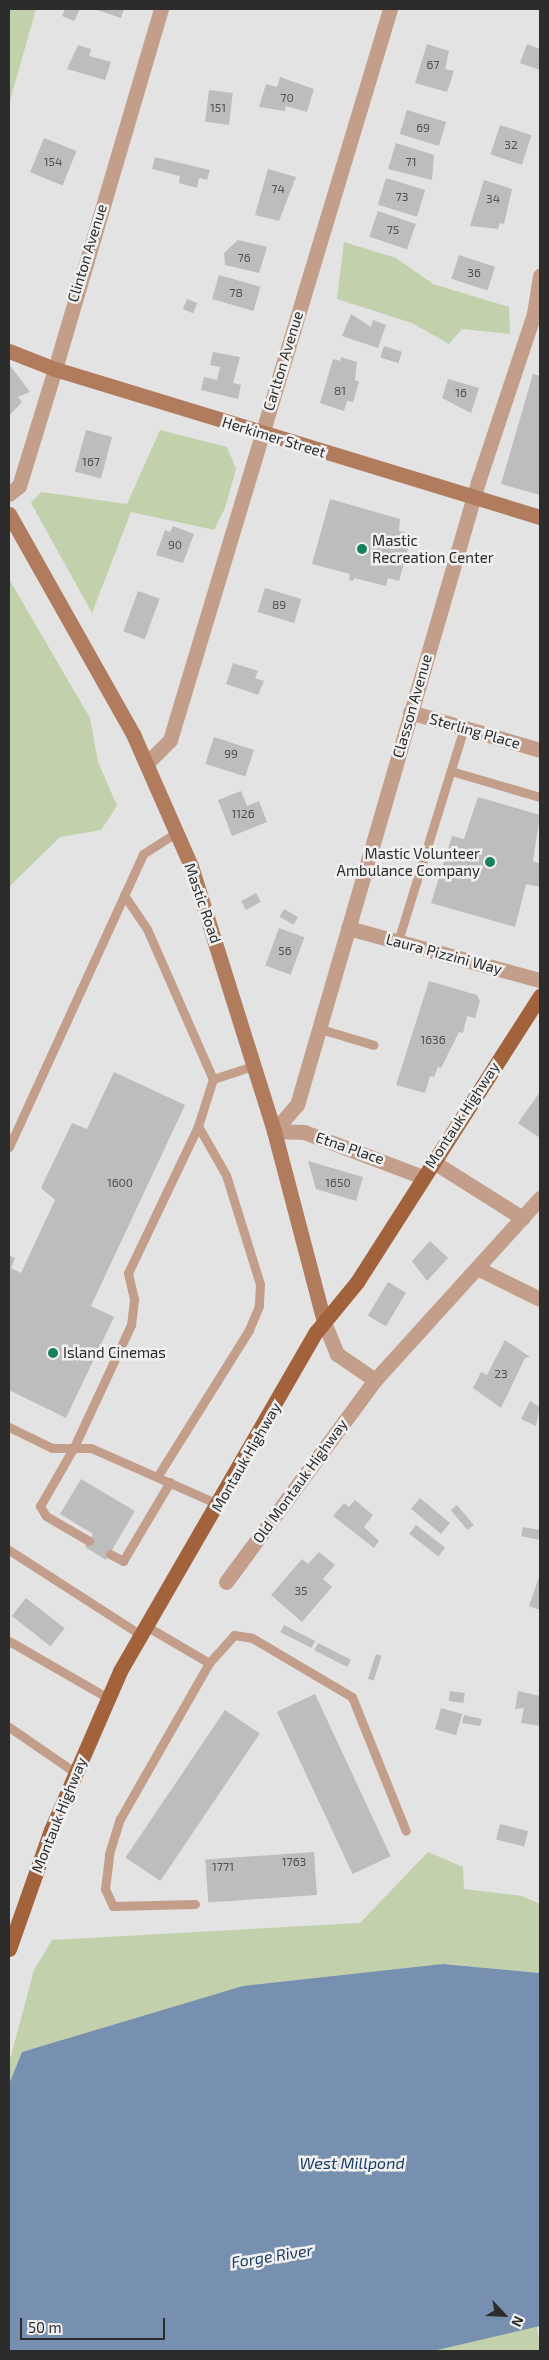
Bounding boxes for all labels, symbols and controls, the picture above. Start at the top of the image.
house number: 67 [426,58,440,72]
house number: 70 [280,91,294,105]
house number: 151 [210,101,226,115]
house number: 69 [416,121,430,135]
house number: 32 [504,138,518,152]
house number: 154 [44,155,62,169]
house number: 71 [406,155,416,169]
house number: 74 [271,182,285,196]
house number: 73 [396,190,408,204]
house number: 34 [486,192,500,206]
street label: Clinton Avenue [63,202,111,304]
house number: 75 [387,223,399,237]
house number: 76 [237,251,251,265]
house number: 36 [467,266,481,280]
house number: 78 [229,286,243,300]
street label: Carlton Avenue [259,309,307,413]
house number: 81 [334,384,346,398]
house number: 16 [455,386,467,400]
street label: Herkimer Street [220,413,328,461]
house number: 167 [82,455,100,469]
place label: Mastic Recreation Center [372,531,494,566]
house number: 90 [168,538,182,552]
marker: Mastic Recreation Center [356,543,368,555]
house number: 89 [272,598,286,612]
street label: Classon Avenue [389,652,435,760]
street label: Sterling Place [428,709,522,753]
house number: 99 [224,747,238,761]
house number: 1126 [231,807,255,821]
place label: Mastic Volunteer Ambulance Company [337,844,480,879]
marker: Mastic Volunteer Ambulance Company [484,856,496,868]
street label: Mastic Road [181,861,225,945]
street label: Laura Pizzini Way [384,930,504,978]
house number: 56 [278,944,292,958]
house number: 1636 [420,1033,446,1047]
street label: Montauk Highway [421,1058,503,1172]
street label: Etna Place [313,1128,387,1168]
house number: 1600 [107,1176,133,1190]
house number: 1650 [325,1176,351,1190]
place label: Island Cinemas [63,1344,166,1362]
marker: Island Cinemas [47,1347,59,1359]
house number: 23 [494,1367,508,1381]
street label: Montauk Highway [207,1399,285,1515]
street label: Old Montauk Highway [249,1415,351,1547]
house number: 35 [294,1584,308,1598]
street label: Montauk Highway [28,1755,90,1875]
house number: 1763 [282,1855,306,1869]
house number: 1771 [212,1860,234,1874]
water label: West Millpond [299,2153,405,2173]
water label: Forge River [230,2240,314,2272]
north arrow [479,2290,529,2340]
scale bar [22,2308,168,2340]
text: N [508,2313,528,2330]
text: 50 m [28,2318,62,2336]

